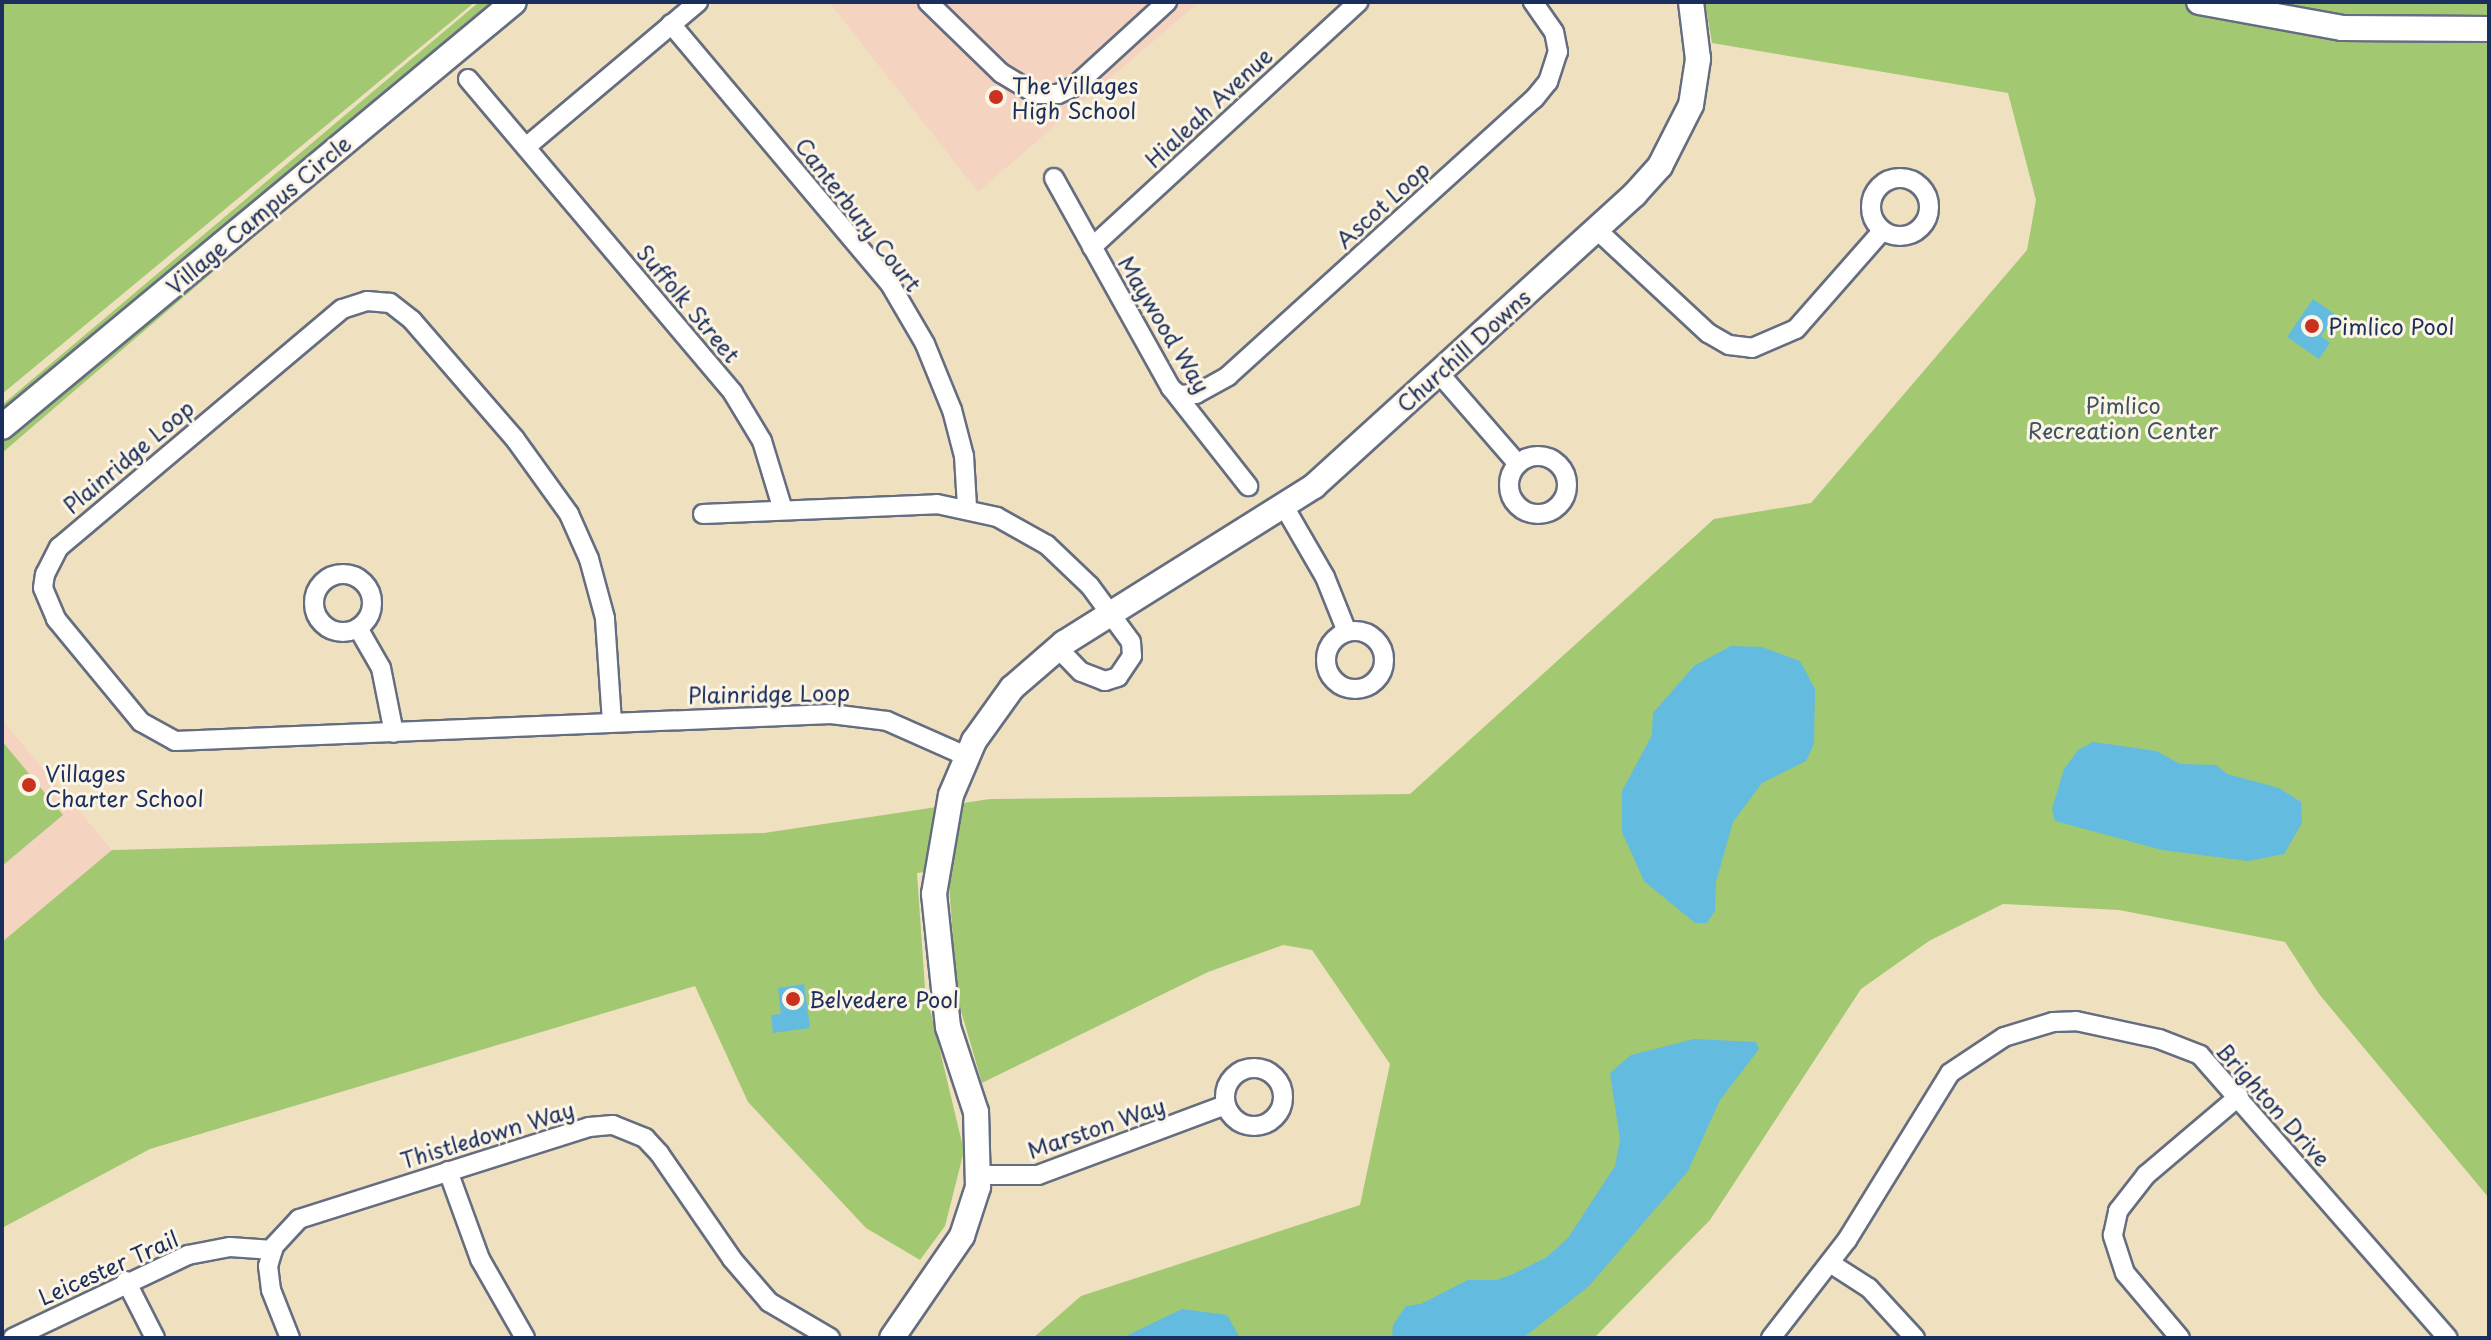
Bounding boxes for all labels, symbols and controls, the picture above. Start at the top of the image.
street label: Hialeah Avenue [1139,42,1277,172]
place label: The Villages High School [1012,71,1139,122]
marker: The Villages High School [987,88,1005,106]
street label: Village Campus Circle [160,129,356,299]
street label: Canterbury Court [791,132,927,296]
street label: Ascot Loop [1329,154,1435,254]
street label: Suffolk Street [632,239,746,367]
street label: Maywood Way [1114,251,1216,397]
street label: Churchill Downs [1391,283,1535,417]
place label: Pimlico Pool [2328,313,2454,339]
marker: Pimlico Pool [2303,317,2321,335]
park label: Pimlico Recreation Center [2027,391,2219,442]
street label: Plainridge Loop [57,394,199,518]
street label: Plainridge Loop [687,678,851,708]
place label: Villages Charter School [45,759,205,810]
marker: Villages Charter School [20,776,38,794]
place label: Belvedere Pool [809,986,961,1012]
marker: Belvedere Pool [784,990,802,1008]
street label: Brighton Drive [2212,1037,2336,1171]
street label: Marston Way [1024,1091,1168,1163]
street label: Thistledown Way [398,1095,576,1173]
street label: Leicester Trail [34,1224,182,1310]

